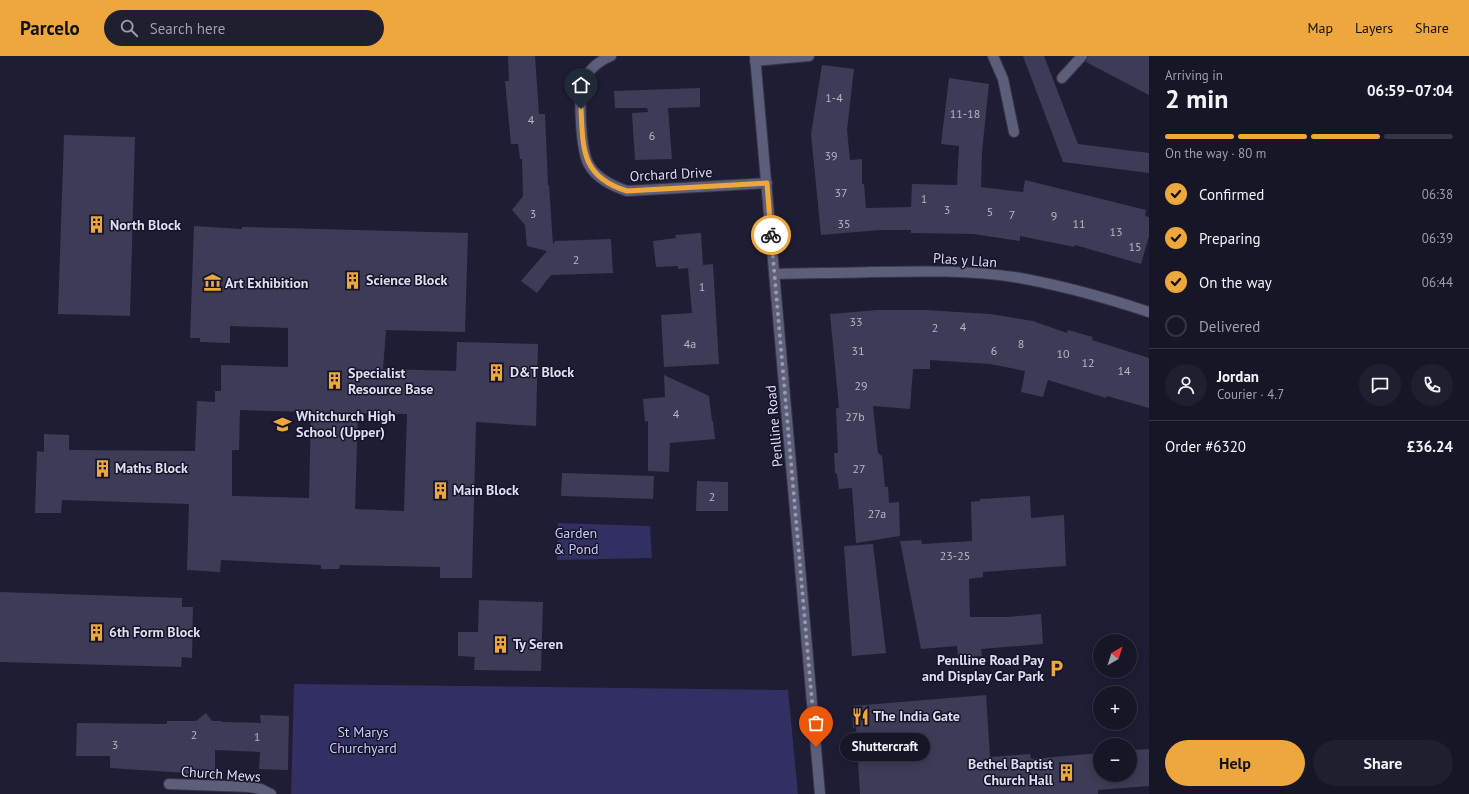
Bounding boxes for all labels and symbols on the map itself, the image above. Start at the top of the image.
pin [564,68,598,109]
house number: 1-4 [825,90,843,105]
house number: 11-18 [950,106,980,121]
house number: 4 [528,112,535,127]
house number: 6 [649,128,655,143]
house number: 39 [824,148,838,163]
street label: Orchard Drive [629,163,713,185]
house number: 37 [834,185,848,200]
house number: 1 [921,191,927,206]
house number: 3 [944,202,950,217]
house number: 5 [987,204,993,219]
house number: 3 [530,206,536,221]
house number: 7 [1009,207,1015,222]
house number: 9 [1051,208,1057,223]
building icon: North Block [87,215,107,235]
courier [751,215,791,255]
place label: North Block [110,216,181,234]
house number: 35 [837,216,851,231]
house number: 11 [1072,216,1086,231]
house number: 13 [1109,224,1123,239]
house number: 15 [1128,239,1142,254]
street label: Plas y Llan [932,249,998,271]
house number: 2 [573,252,579,267]
building icon: Science Block [343,270,363,290]
place label: Science Block [366,271,447,289]
museum icon: Art Exhibition [202,273,222,293]
place label: Art Exhibition [225,274,308,292]
house number: 1 [699,279,705,294]
house number: 33 [849,314,863,329]
house number: 4 [960,319,967,334]
house number: 2 [932,320,938,335]
house number: 4a [684,336,696,351]
house number: 8 [1018,336,1024,351]
house number: 31 [851,343,865,358]
house number: 6 [991,343,997,358]
house number: 10 [1056,346,1070,361]
house number: 12 [1081,355,1095,370]
building icon: D&T Block [487,362,507,382]
place label: D&T Block [510,363,574,381]
house number: 14 [1117,363,1131,378]
place label: Specialist Resource Base [348,364,433,398]
building icon: Specialist Resource Base [325,371,345,391]
house number: 29 [854,378,868,393]
street label: Penlline Road [761,384,787,468]
house number: 4 [673,406,680,421]
place label: Whitchurch High School (Upper) [296,407,396,441]
house number: 27b [845,409,865,424]
school or university icon: Whitchurch High School (Upper) [273,414,293,434]
building icon: Maths Block [92,458,112,478]
place label: Maths Block [115,459,188,477]
house number: 27 [852,461,866,476]
building icon: Main Block [430,480,450,500]
place label: Main Block [453,481,519,499]
house number: 2 [709,489,715,504]
house number: 27a [868,506,886,521]
park label: Garden & Pond [553,524,599,558]
house number: 23-25 [940,548,970,563]
building icon: 6th Form Block [86,622,106,642]
place label: 6th Form Block [109,623,200,641]
building icon: Ty Seren [490,634,510,654]
north arrow [1093,634,1137,678]
place label: Ty Seren [513,635,563,653]
place label: Penlline Road Pay and Display Car Park [922,651,1044,685]
parking icon: Penlline Road Pay and Display Car Park [1047,658,1067,678]
pin [799,706,833,747]
restaurant icon: The India Gate [850,706,870,726]
place label: The India Gate [873,707,960,725]
park label: St Marys Churchyard [329,723,397,757]
house number: 2 [191,727,197,742]
house number: 1 [254,729,260,744]
callout: Shuttercraft [840,733,930,761]
house number: 3 [112,737,118,752]
place label: Bethel Baptist Church Hall [968,755,1054,789]
street label: Church Mews [181,762,262,786]
building icon: Bethel Baptist Church Hall [1056,762,1076,782]

